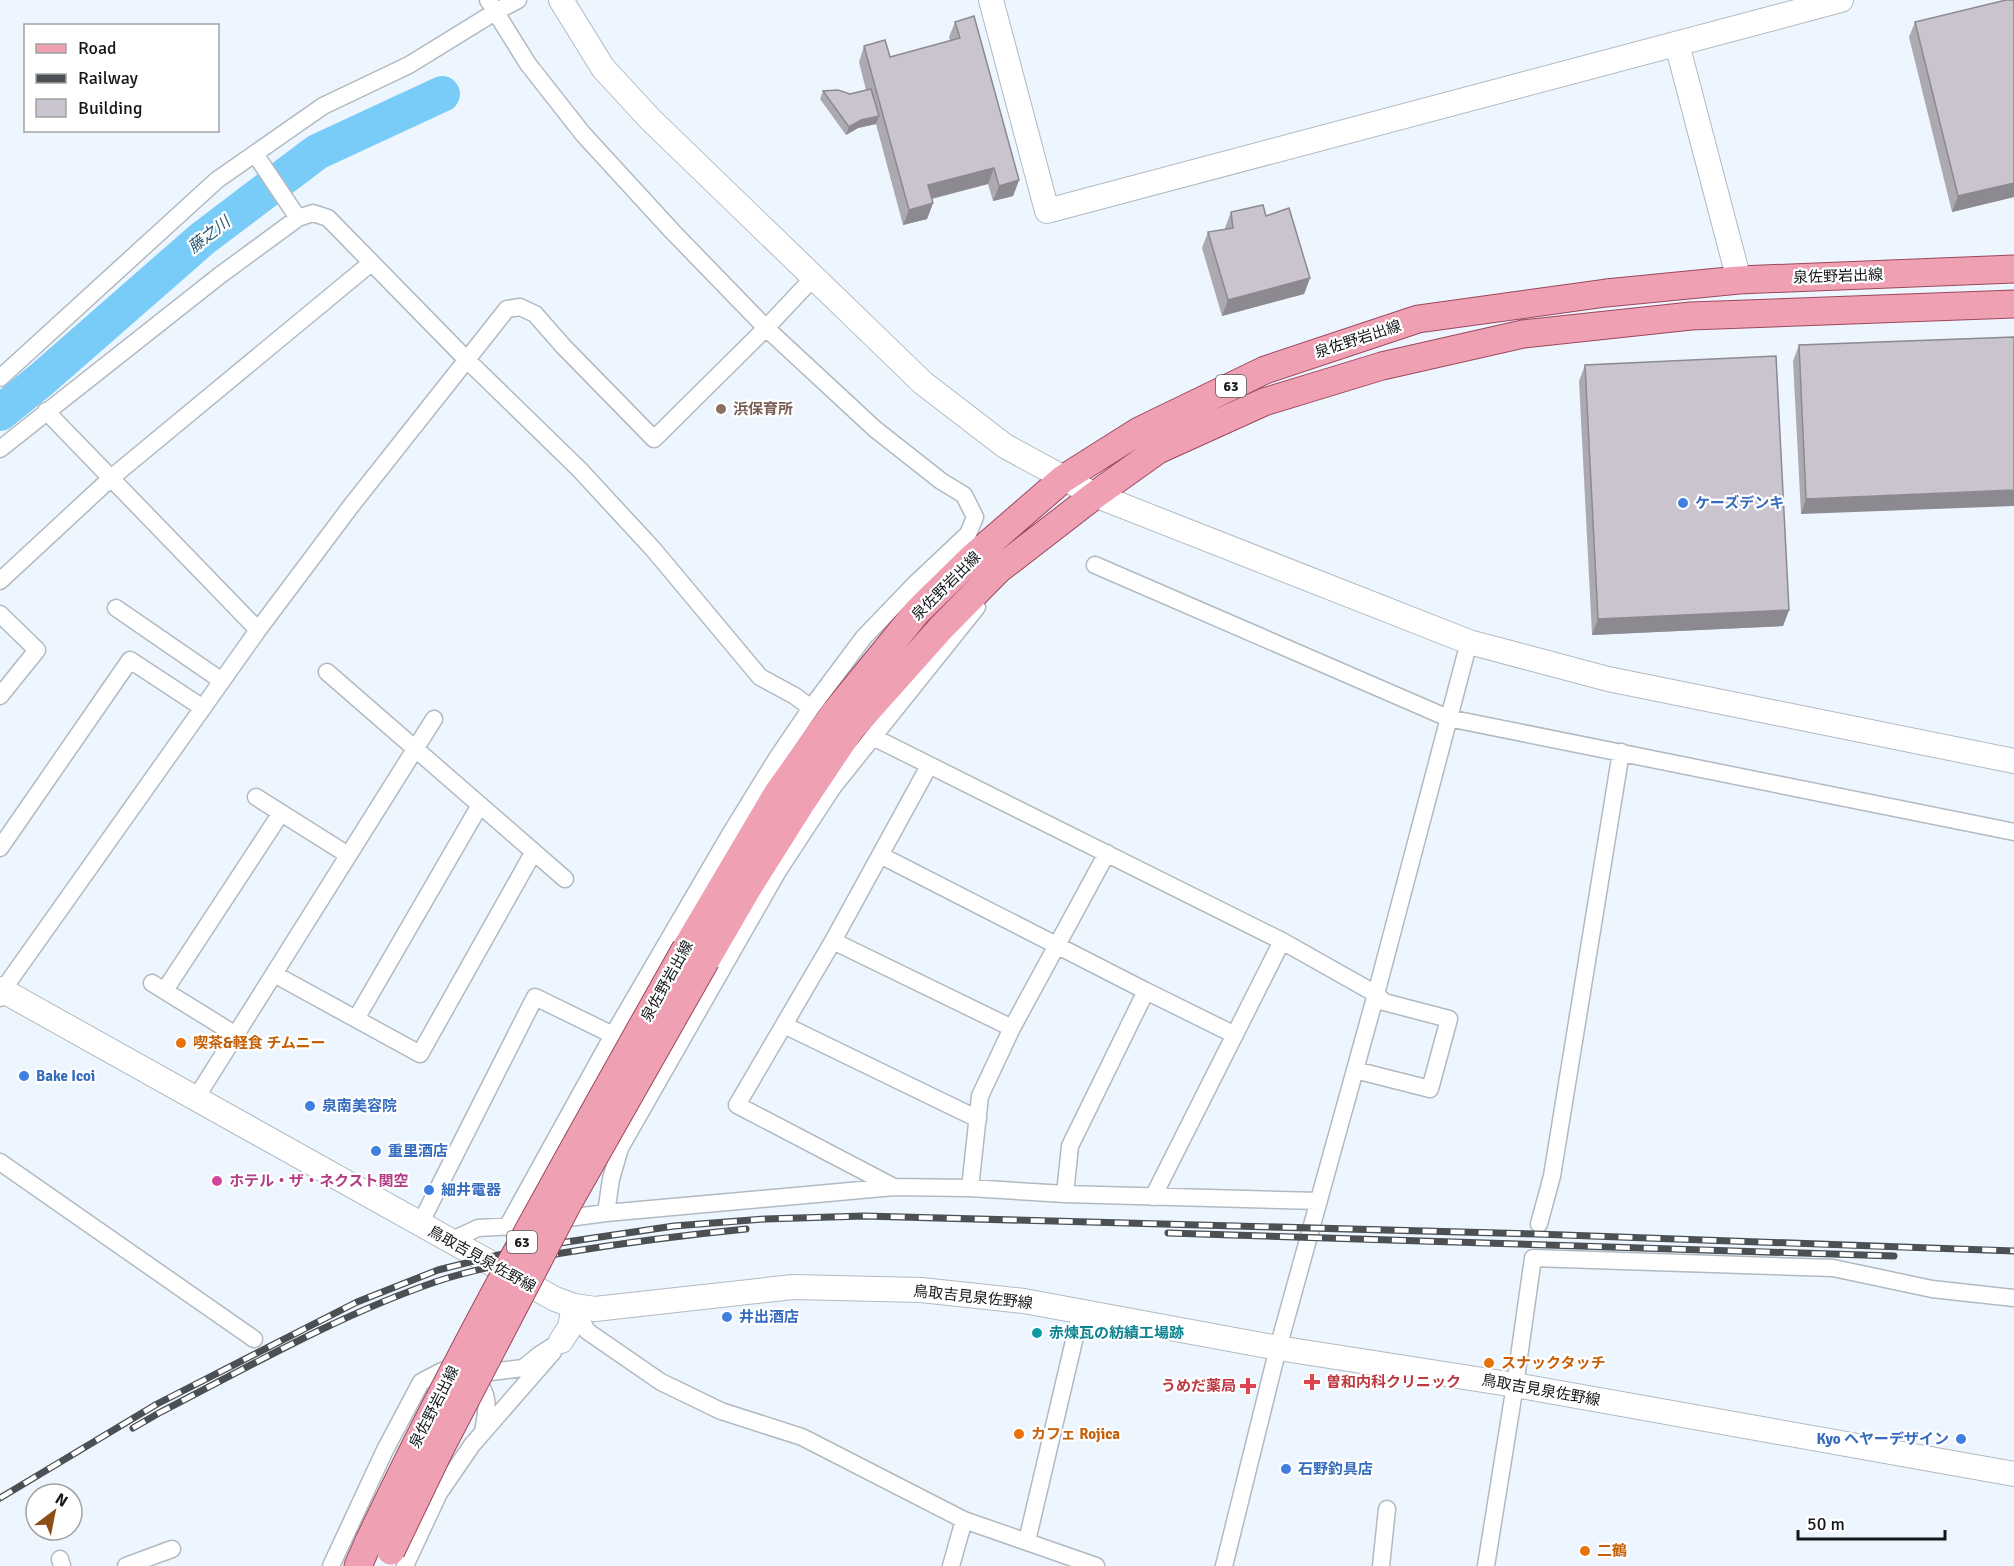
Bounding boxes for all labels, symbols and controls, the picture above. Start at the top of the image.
legend [24,24,219,132]
text: Road [78,37,117,59]
text: Railway [78,67,139,89]
text: Building [78,97,142,119]
water label: 藤之川 [184,211,236,258]
street label: 泉佐野岩出線 [1793,265,1883,287]
street label: 泉佐野岩出線 [1312,317,1404,361]
road number: 63 [1216,375,1246,397]
place label: 浜保育所 [733,400,793,418]
marker: 浜保育所 [714,402,728,416]
place label: ケーズデンキ [1695,494,1784,512]
marker: ケーズデンキ [1676,496,1690,510]
street label: 泉佐野岩出線 [908,548,984,624]
street label: 泉佐野岩出線 [637,937,697,1025]
place label: 喫茶&軽食 チムニー [193,1034,326,1052]
marker: 喫茶&軽食 チムニー [174,1036,188,1050]
place label: Bake Icoi [36,1067,95,1085]
marker: Bake Icoi [17,1069,31,1083]
place label: 泉南美容院 [322,1097,397,1115]
marker: 泉南美容院 [303,1099,317,1113]
place label: 重里酒店 [388,1142,448,1160]
marker: 重里酒店 [369,1144,383,1158]
place label: ホテル・ザ・ネクスト関空 [229,1172,409,1190]
marker: ホテル・ザ・ネクスト関空 [210,1174,224,1188]
place label: 細井電器 [441,1181,502,1199]
marker: 細井電器 [422,1183,436,1197]
street label: 鳥取吉見泉佐野線 [425,1222,539,1296]
road number: 63 [507,1231,537,1253]
street label: 鳥取吉見泉佐野線 [912,1282,1034,1312]
place label: 井出酒店 [739,1308,799,1326]
marker: 井出酒店 [720,1310,734,1324]
place label: 赤煉瓦の紡績工場跡 [1049,1324,1184,1342]
marker: 赤煉瓦の紡績工場跡 [1030,1326,1044,1340]
place label: スナックタッチ [1501,1354,1605,1372]
marker: スナックタッチ [1482,1356,1496,1370]
street label: 泉佐野岩出線 [406,1363,462,1451]
street label: 鳥取吉見泉佐野線 [1480,1371,1602,1409]
marker: 曽和内科クリニック [1303,1373,1321,1391]
place label: 曽和内科クリニック [1326,1373,1461,1391]
place label: うめだ薬局 [1161,1377,1236,1395]
marker: うめだ薬局 [1241,1379,1255,1393]
place label: カフェ Rojica [1031,1425,1120,1443]
marker: カフェ Rojica [1012,1427,1026,1441]
place label: Kyo ヘヤーデザイン [1817,1430,1949,1448]
marker: Kyo ヘヤーデザイン [1954,1432,1968,1446]
place label: 石野釣具店 [1298,1460,1373,1478]
marker: 石野釣具店 [1279,1462,1293,1476]
north arrow [24,1482,84,1542]
text: N [51,1489,71,1512]
scale bar [1798,1503,1945,1541]
text: 50 m [1807,1513,1845,1535]
place label: 二鶴 [1597,1542,1627,1560]
marker: 二鶴 [1578,1544,1592,1558]

